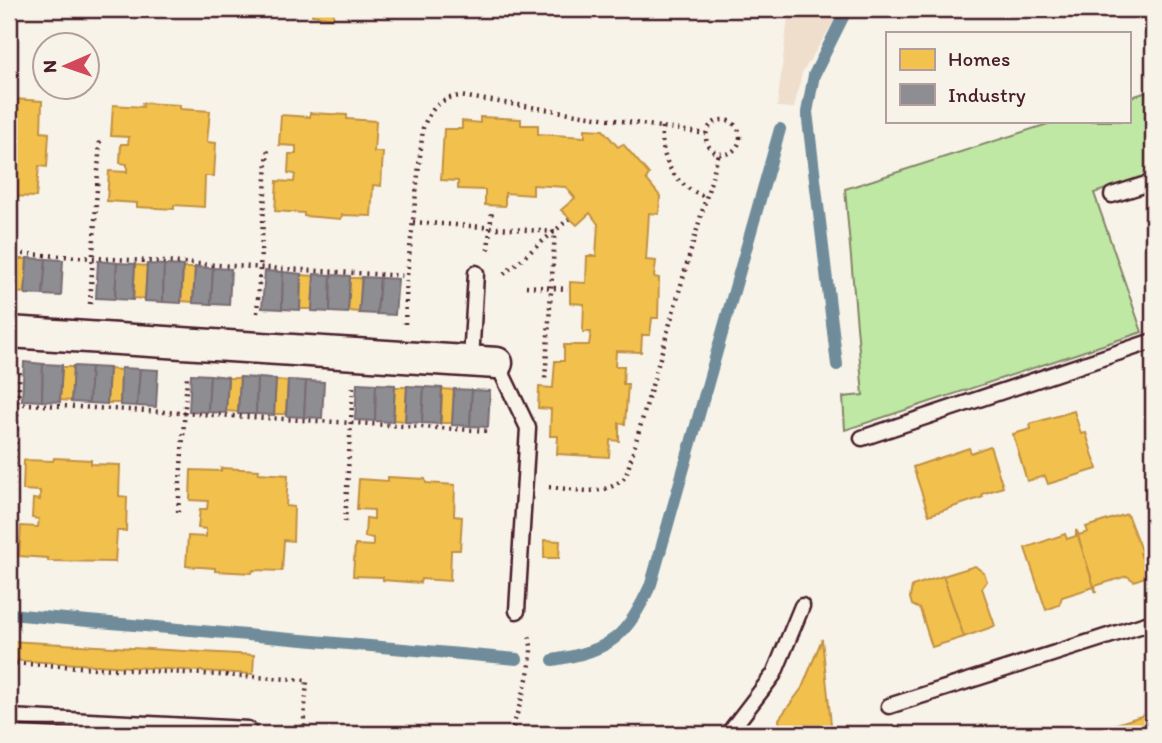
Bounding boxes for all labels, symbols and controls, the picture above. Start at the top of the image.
north arrow [32,32,102,102]
legend [886,32,1130,122]
text: Homes [948,46,1010,71]
text: N [38,60,61,73]
text: Industry [948,82,1026,107]

